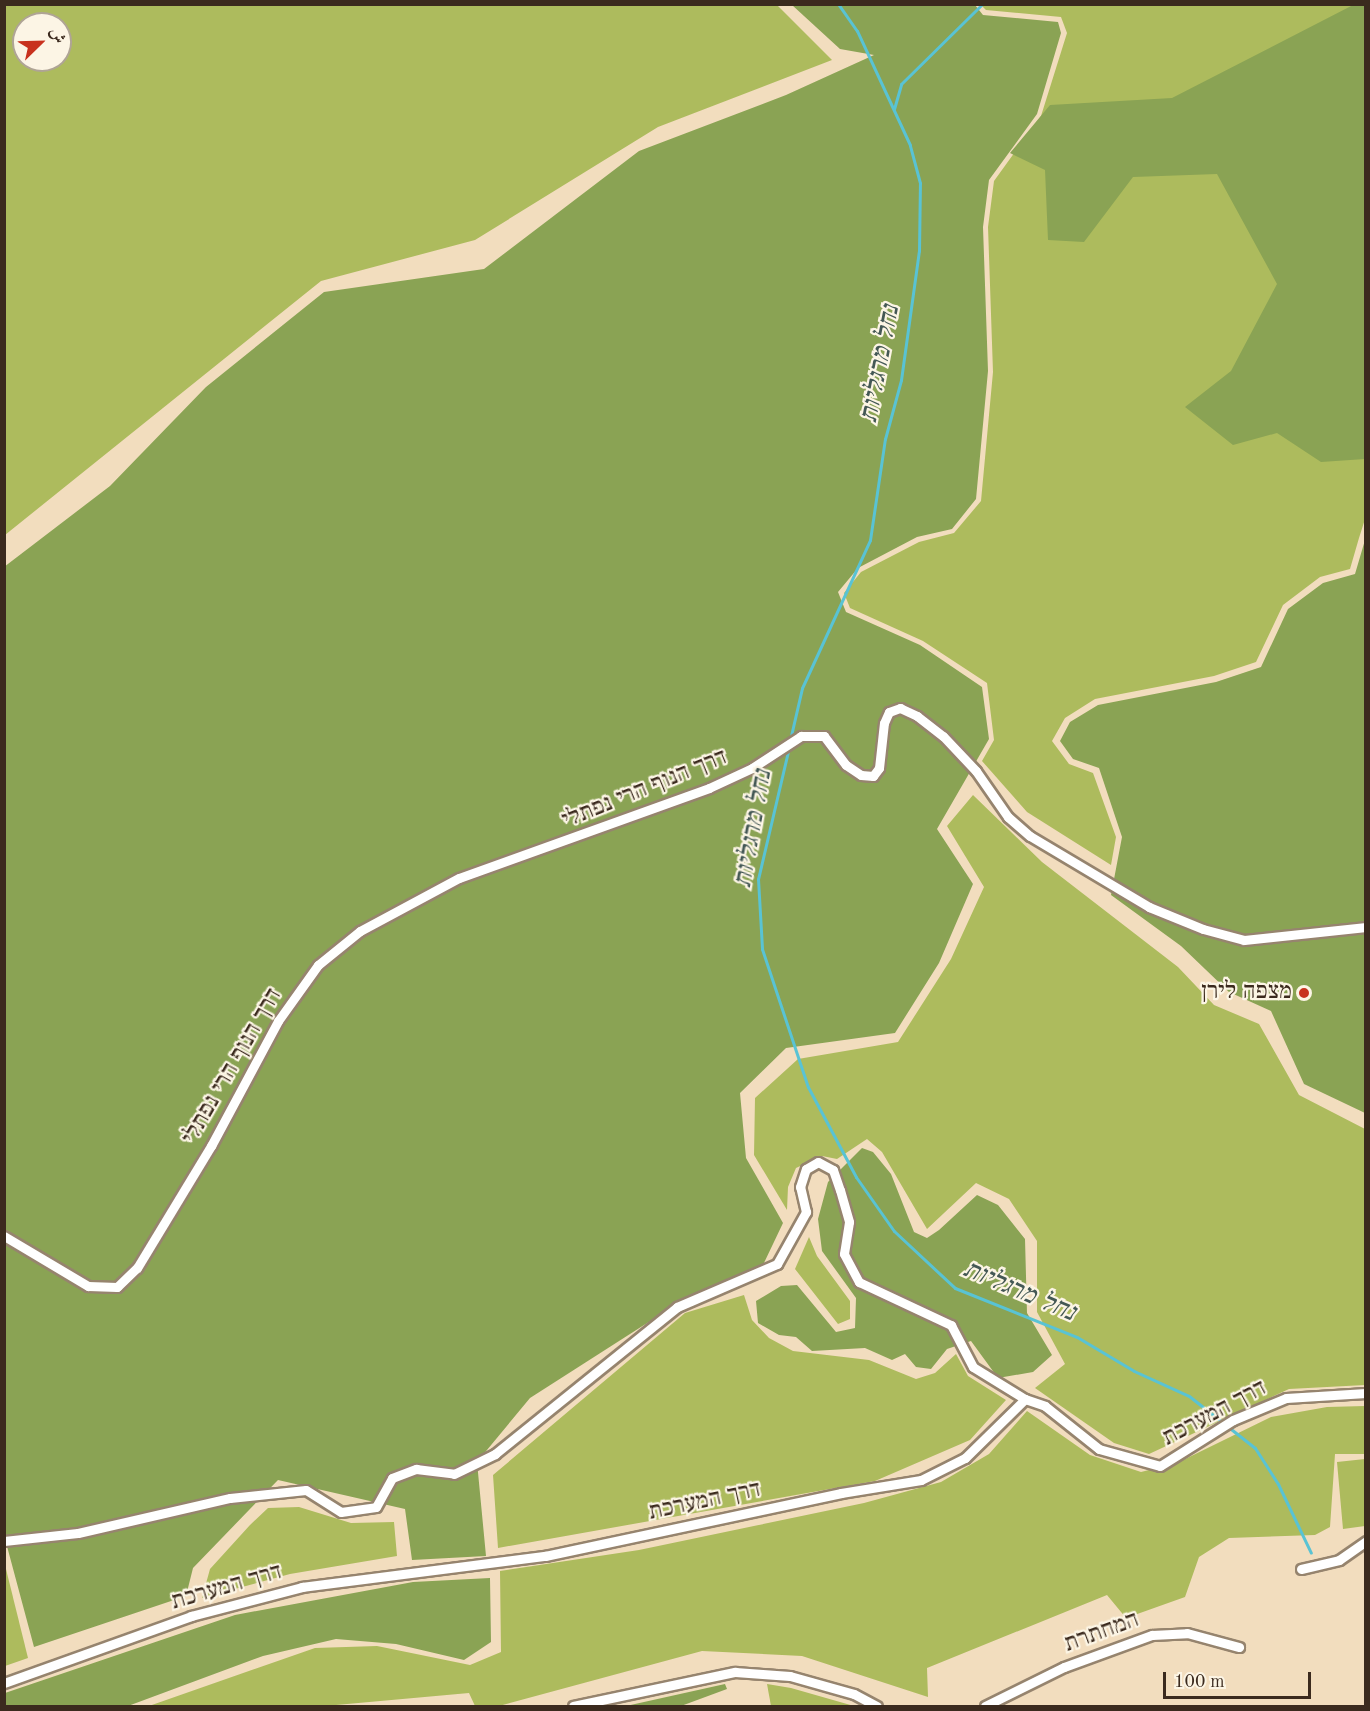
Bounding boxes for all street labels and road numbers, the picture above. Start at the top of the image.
street label: דרך הנוף הרי נפתלי [558,744,732,836]
street label: דרך הנוף הרי נפתלי [177,984,289,1150]
street label: דרך המערכת [1158,1375,1272,1453]
street label: דרך המערכת [646,1476,764,1528]
street label: דרך המערכת [168,1558,286,1618]
street label: המחתרת [1061,1606,1143,1660]

